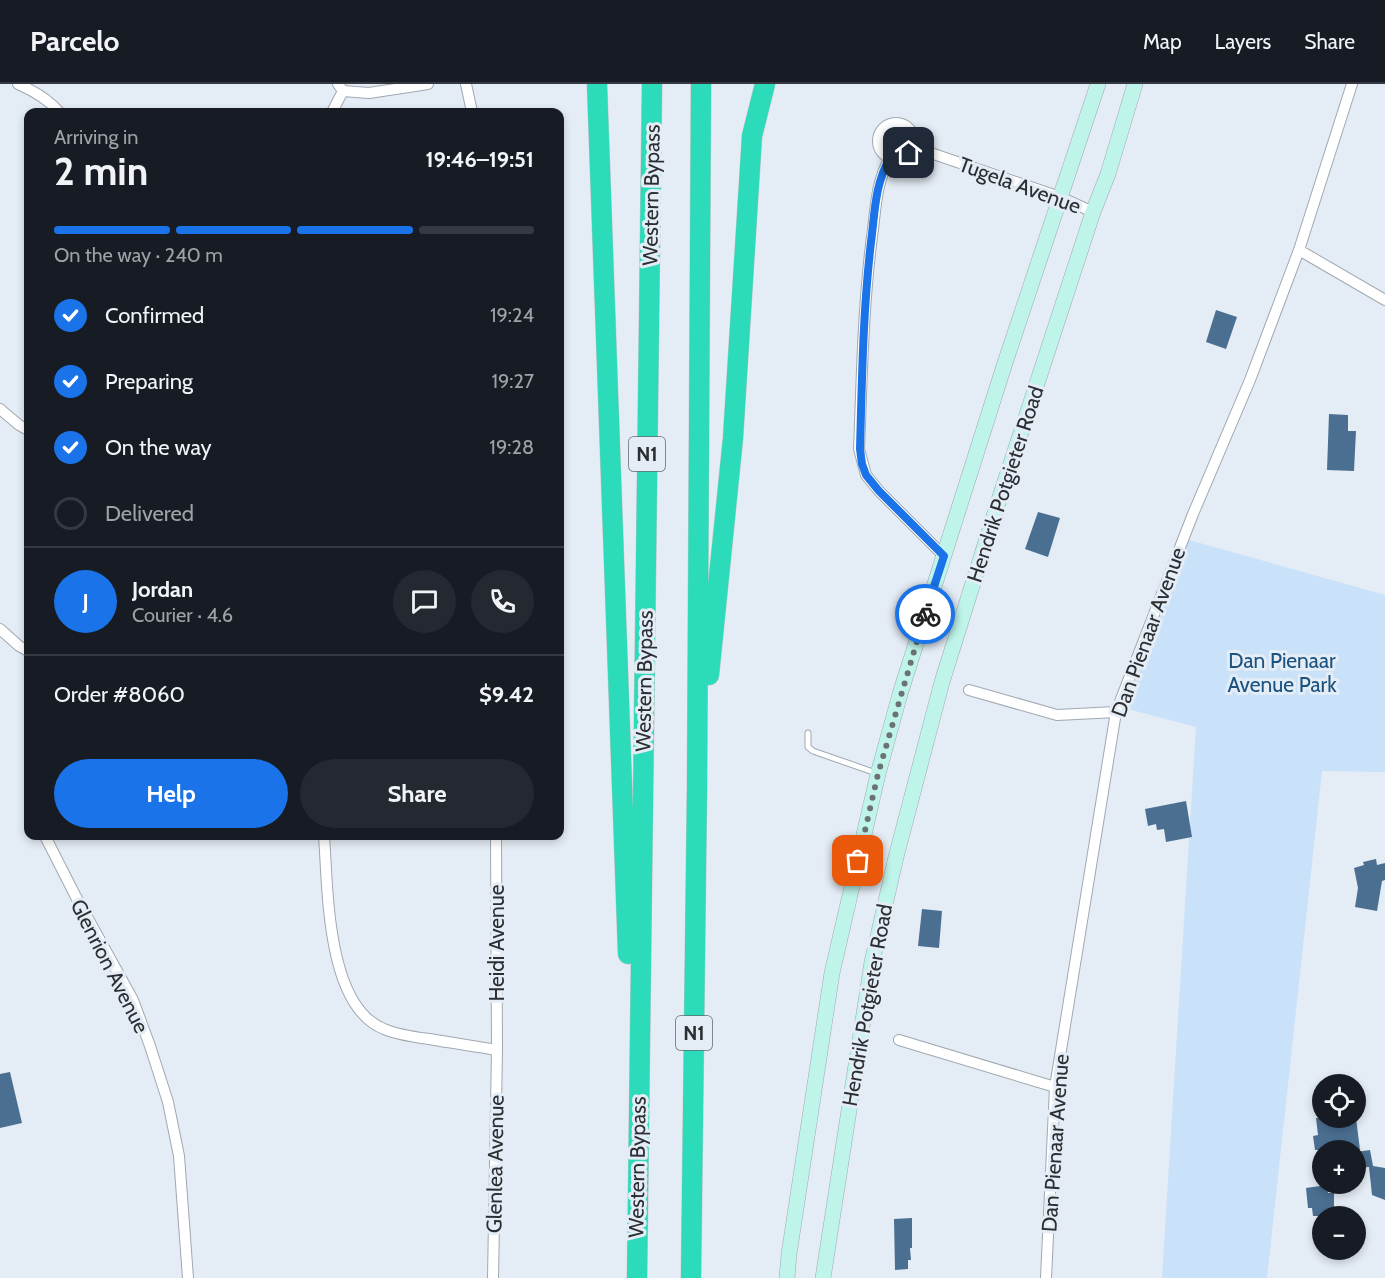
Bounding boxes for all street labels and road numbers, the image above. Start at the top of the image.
street label: Western Bypass [637,124,665,266]
street label: Tugela Avenue [956,151,1085,219]
street label: Hendrik Potgieter Road [961,383,1049,585]
road number: N1 [629,437,665,471]
street label: Dan Pienaar Avenue [1106,544,1190,720]
street label: Western Bypass [630,610,658,752]
street label: Heidi Avenue [484,884,509,1002]
street label: Glenrion Avenue [65,895,155,1037]
street label: Hendrik Potgieter Road [837,902,897,1108]
road number: N1 [676,1016,712,1050]
street label: Dan Pienaar Avenue [1036,1053,1074,1233]
street label: Glenlea Avenue [481,1094,509,1233]
street label: Western Bypass [623,1096,651,1238]

